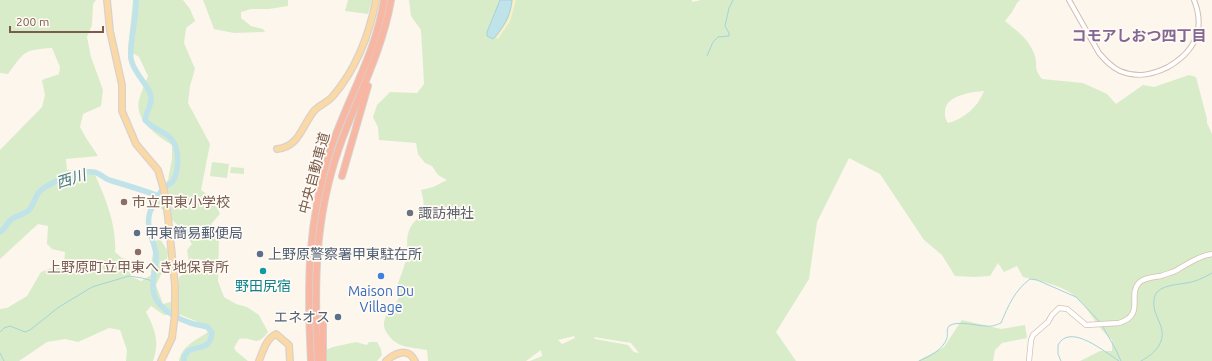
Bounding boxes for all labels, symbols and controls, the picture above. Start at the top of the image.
scale bar [10,8,103,34]
text: 200 m [16,15,49,28]
district label: コモアしおつ四丁目 [1071,27,1207,44]
street label: 中央自動車道 [295,130,333,216]
water label: 西川 [54,165,90,191]
place label: 市立甲東小学校 [132,194,230,210]
marker: 市立甲東小学校 [119,197,129,207]
place label: 諏訪神社 [418,205,474,221]
marker: 諏訪神社 [405,208,415,218]
place label: 甲東簡易郵便局 [145,225,243,241]
marker: 甲東簡易郵便局 [132,228,142,238]
place label: 上野原警察署甲東駐在所 [268,246,422,262]
marker: 上野原町立甲東へき地保育所 [133,247,143,257]
marker: 上野原警察署甲東駐在所 [255,249,265,259]
place label: 上野原町立甲東へき地保育所 [47,259,229,275]
marker: 野田尻宿 [258,266,268,276]
marker: Maison Du Village [376,271,386,281]
place label: 野田尻宿 [235,278,291,294]
place label: Maison Du Village [348,283,414,315]
place label: エネオス [274,309,330,325]
marker: エネオス [333,312,343,322]

